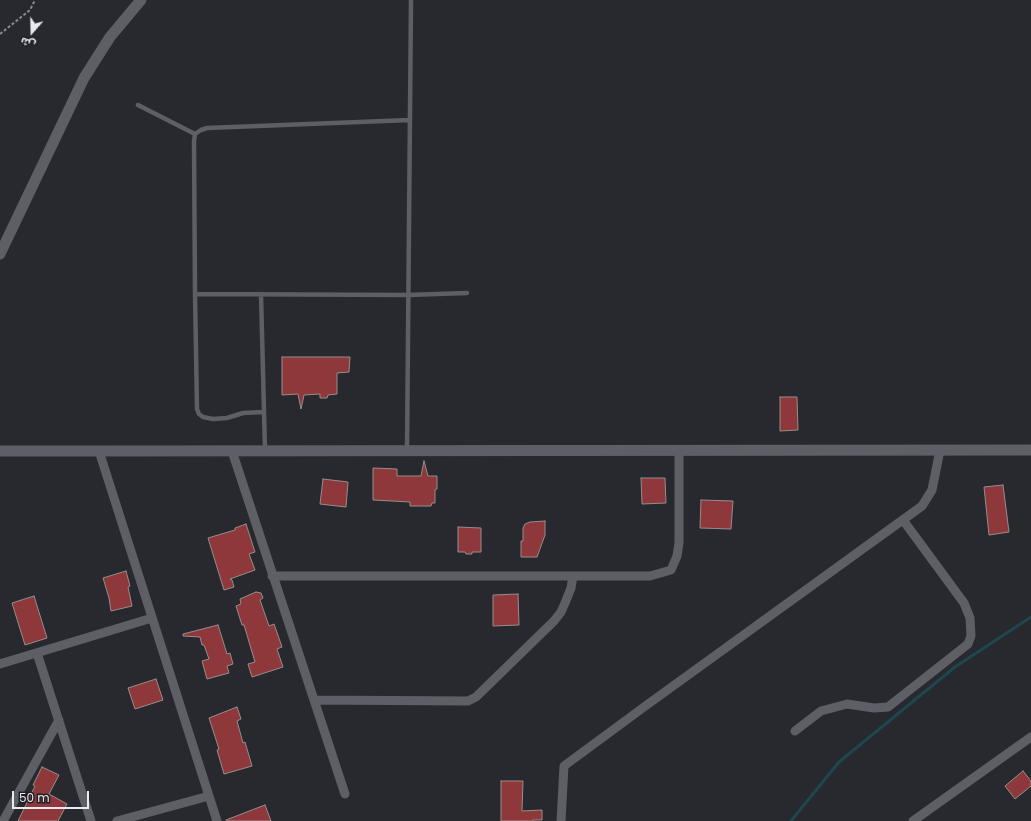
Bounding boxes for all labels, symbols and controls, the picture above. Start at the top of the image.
north arrow [12,12,52,52]
text: ش [18,33,38,53]
scale bar [14,783,91,809]
text: 50 m [19,789,50,806]

